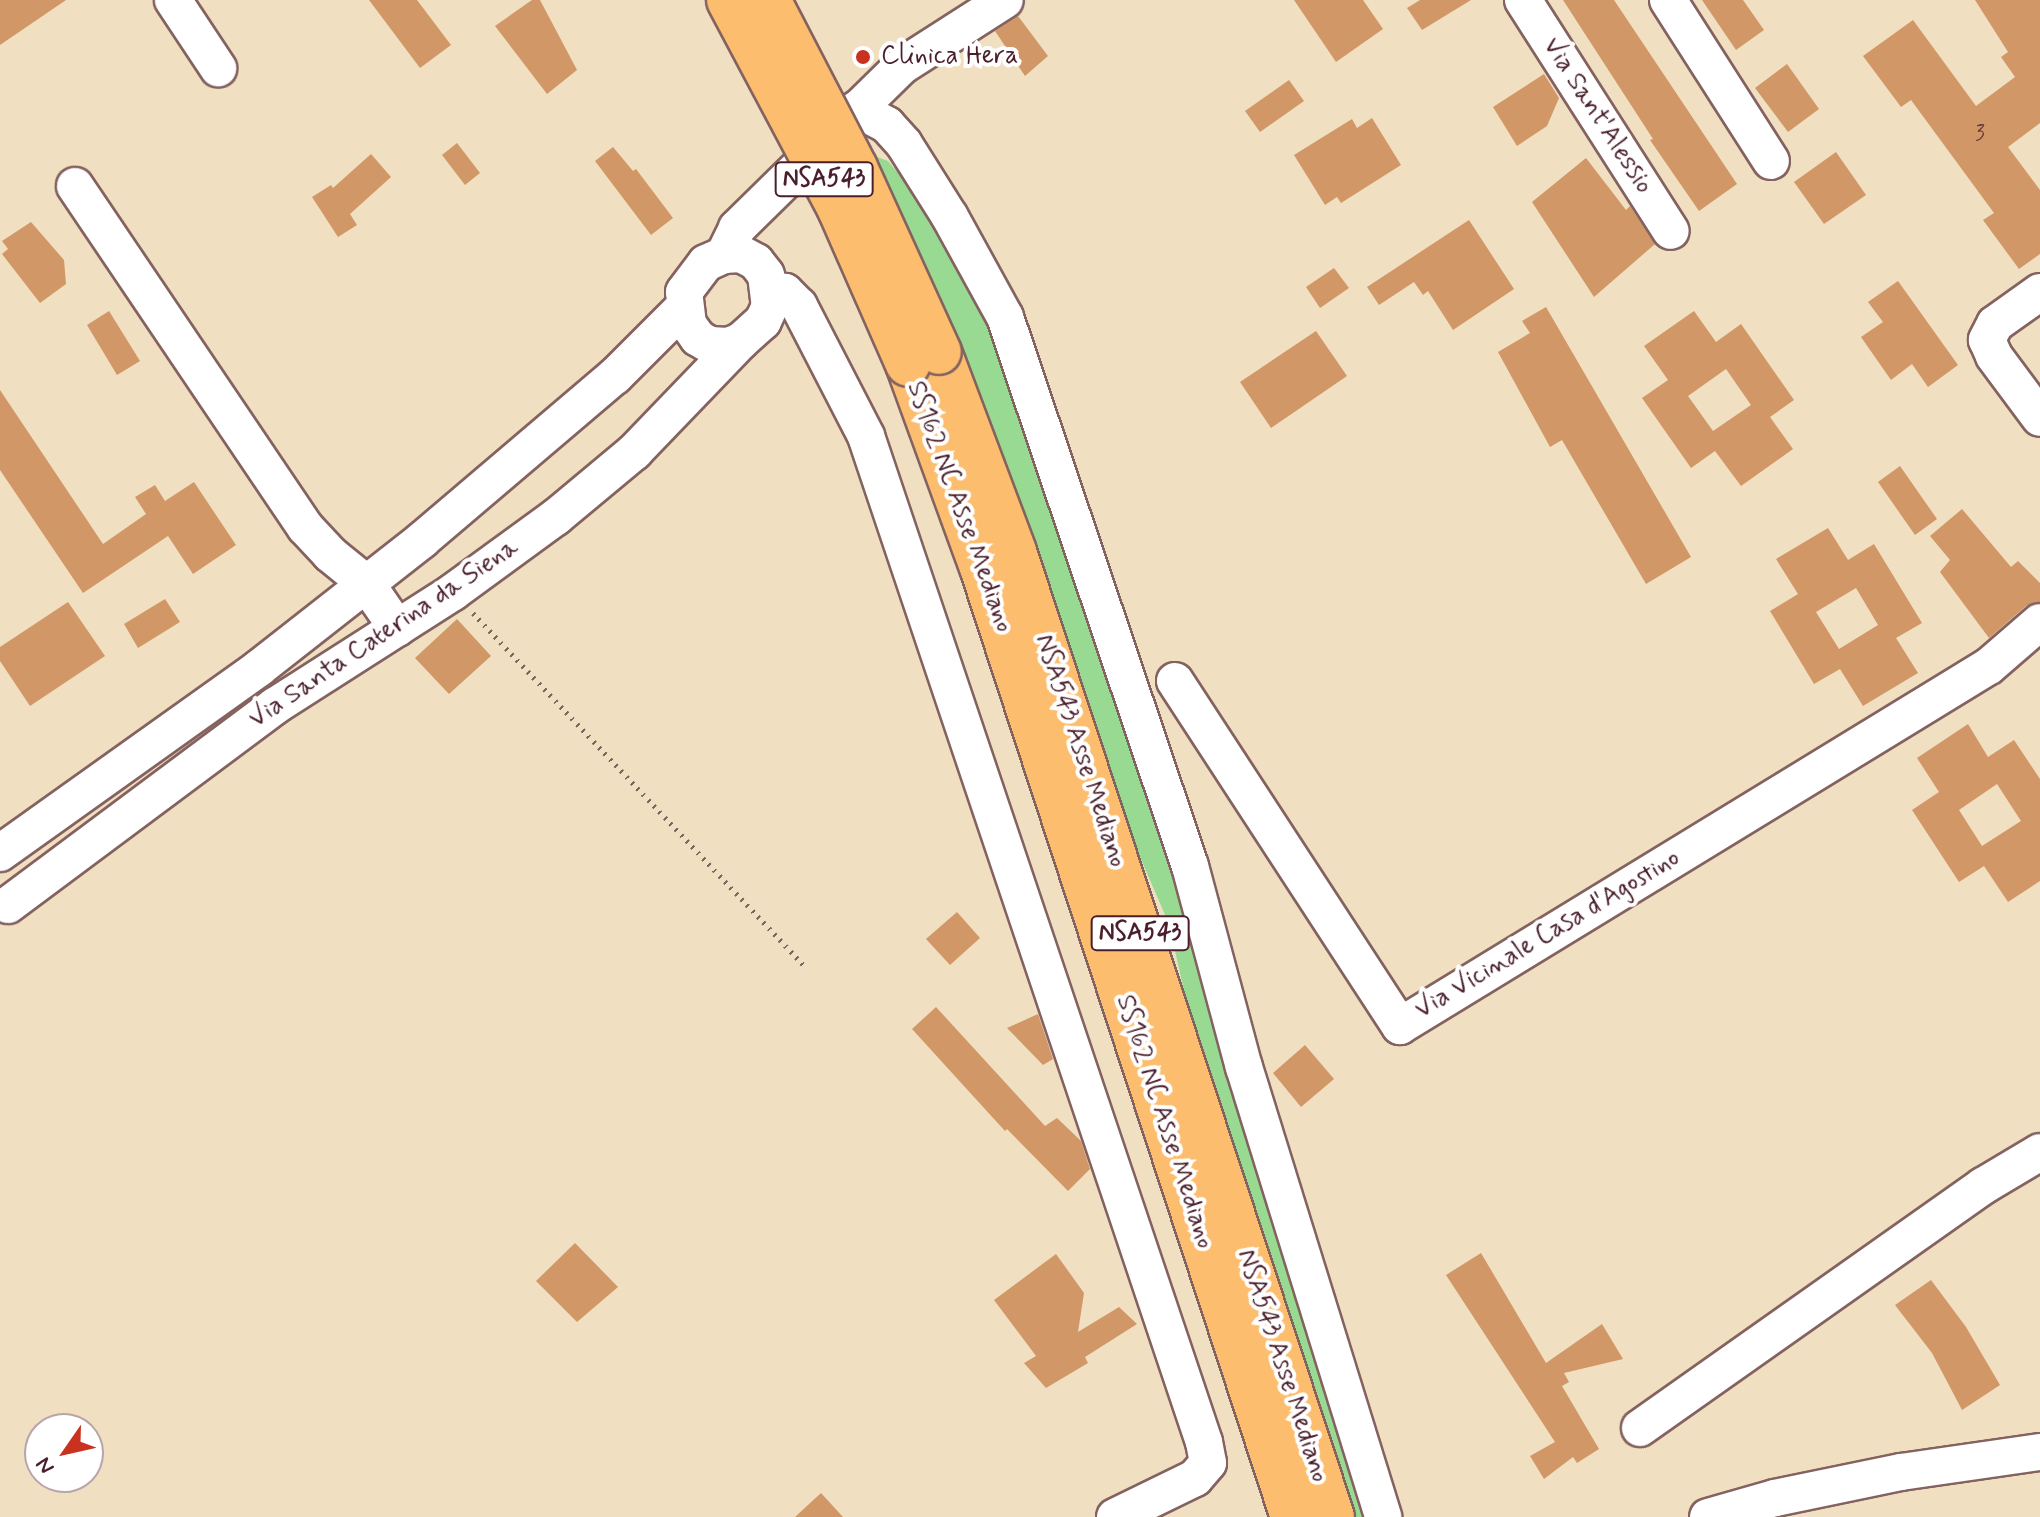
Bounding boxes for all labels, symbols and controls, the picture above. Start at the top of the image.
street label: Via Sant'Alessio [1536,33,1658,199]
place label: Clinica Hera [881,41,1017,73]
marker: Clinica Hera [852,46,874,68]
house number: 3 [1975,122,1985,148]
road number: NSA543 [774,159,874,199]
street label: SS162 NC Asse Mediano [897,372,1021,642]
street label: Via Santa Caterina da Siena [246,534,522,734]
street label: NSA543 Asse Mediano [1026,624,1134,878]
street label: Via Vicinale Casa d'Agostino [1406,841,1690,1029]
road number: NSA543 [1090,913,1190,953]
street label: SS162 NC Asse Mediano [1107,986,1221,1258]
street label: NSA543 Asse Mediano [1228,1239,1336,1493]
north arrow [24,1413,104,1493]
text: N [30,1451,61,1479]

